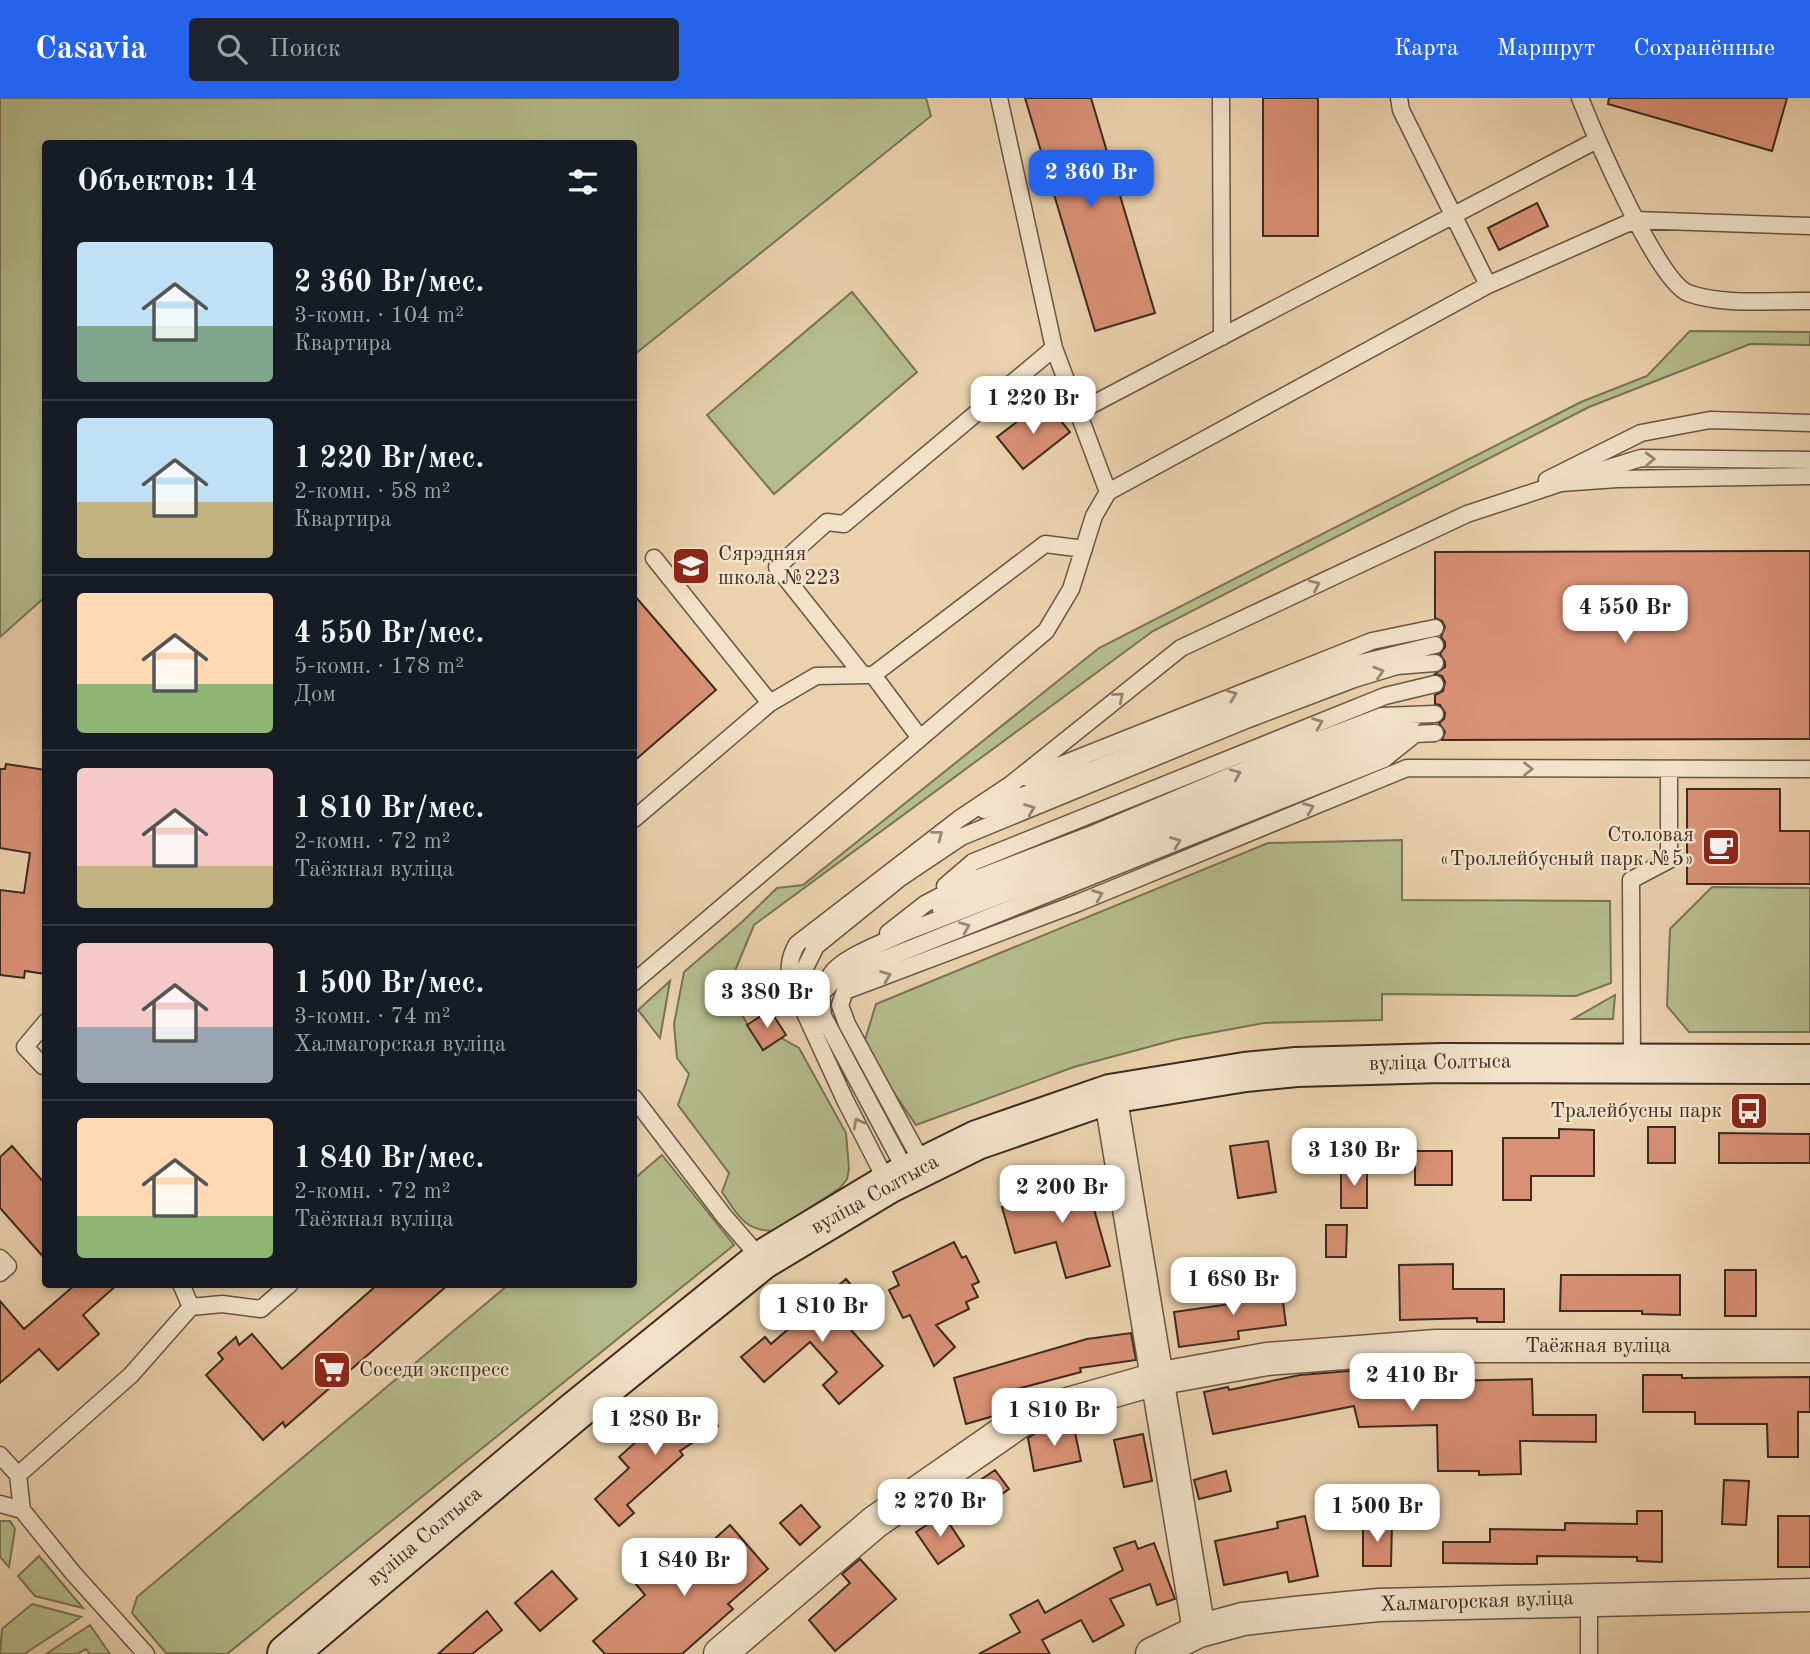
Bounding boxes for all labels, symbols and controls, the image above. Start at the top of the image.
search box [189,18,679,81]
icon: search [213,30,251,68]
text: Casavia [35,33,147,66]
text: Поиск [269,36,341,62]
text: Карта [1394,37,1459,61]
text: Маршрут [1497,37,1595,61]
text: Сохранённые [1633,37,1775,61]
pin: 2 360 Br [1019,150,1163,210]
text: 2 360 Br [1045,161,1137,184]
icon: filters [564,163,602,201]
text: Объектов: 14 [77,167,257,197]
text: 2 360 Br/мес. [294,268,484,298]
icon: home [133,270,217,354]
text: 3-комн. · 104 m² [294,304,464,327]
text: Квартира [294,332,392,355]
pin: 1 220 Br [961,376,1105,436]
text: 1 220 Br [987,387,1079,410]
text: 1 220 Br/мес. [294,444,484,474]
icon: home [133,446,217,530]
one-way arrow [1644,451,1655,466]
text: 2-комн. · 58 m² [294,480,451,503]
text: Квартира [294,508,392,531]
place label: Сярэдняя школа №223 [718,544,841,589]
school or university icon: Сярэдняя школа №223 [670,545,712,587]
one-way arrow [1308,579,1320,593]
pin: 4 550 Br [1553,586,1697,645]
text: 4 550 Br [1579,596,1671,619]
text: 4 550 Br/мес. [294,619,484,649]
icon: home [133,621,217,705]
text: 5-комн. · 178 m² [294,655,464,678]
one-way arrow [1372,665,1384,680]
text: Дом [294,683,336,706]
one-way arrow [1225,690,1237,704]
one-way arrow [1111,693,1123,706]
one-way arrow [1312,717,1324,731]
one-way arrow [1523,761,1534,777]
one-way arrow [1229,768,1241,782]
text: 1 810 Br/мес. [294,794,484,824]
icon: home [133,796,217,880]
one-way arrow [1024,803,1036,817]
one-way arrow [1302,803,1314,817]
place label: Столовая «Троллейбусный парк №5» [1439,825,1694,870]
cafe icon: Столовая «Троллейбусный парк №5» [1700,826,1742,868]
text: 2-комн. · 72 m² [294,830,451,853]
one-way arrow [930,831,943,844]
one-way arrow [1169,836,1181,850]
text: Таёжная вуліца [294,858,454,881]
one-way arrow [1091,889,1103,903]
one-way arrow [958,921,970,935]
text: 1 500 Br/мес. [294,969,484,999]
pin: 3 380 Br [695,970,839,1030]
one-way arrow [879,970,891,984]
icon: home [133,971,217,1055]
text: 3 380 Br [721,981,813,1004]
text: 3-комн. · 74 m² [294,1005,451,1028]
text: Халмагорская вуліца [294,1033,506,1056]
street label: вуліца Солтыса [1369,1051,1511,1075]
bus stop icon: Тралейбусны парк [1728,1090,1770,1132]
place label: Тралейбусны парк [1550,1101,1722,1122]
one-way arrow [852,1118,866,1130]
pin: 3 130 Br [1282,1128,1426,1188]
text: 3 130 Br [1308,1139,1400,1162]
text: 1 840 Br/мес. [294,1144,484,1174]
icon: home [133,1146,217,1230]
street label: вуліца Солтыса [808,1151,942,1239]
pin: 2 200 Br [990,1166,1134,1225]
text: 2 200 Br [1016,1176,1108,1199]
text: 2-комн. · 72 m² [294,1180,451,1203]
text: Таёжная вуліца [294,1208,454,1231]
pin: 1 680 Br [1161,1258,1305,1317]
text: 1 680 Br [1187,1268,1279,1291]
pin: 1 810 Br [750,1284,894,1344]
text: 1 810 Br [776,1295,868,1318]
street label: Таёжная вуліца [1525,1336,1671,1357]
supermarket icon: Соседи экспресс [311,1349,353,1391]
pin: 2 410 Br [1340,1354,1484,1413]
place label: Соседи экспресс [359,1360,509,1381]
text: 2 410 Br [1366,1364,1458,1387]
pin: 1 810 Br [982,1388,1126,1448]
pin: 1 280 Br [583,1398,727,1457]
text: 1 810 Br [1008,1399,1100,1422]
text: 1 280 Br [609,1408,701,1431]
pin: 2 270 Br [868,1480,1012,1539]
street label: вуліца Солтыса [364,1483,486,1591]
pin: 1 500 Br [1305,1484,1449,1544]
text: 2 270 Br [894,1490,986,1513]
text: 1 500 Br [1331,1495,1423,1518]
pin: 1 840 Br [612,1538,756,1598]
text: 1 840 Br [638,1549,730,1572]
street label: Халмагорская вуліца [1380,1588,1574,1616]

